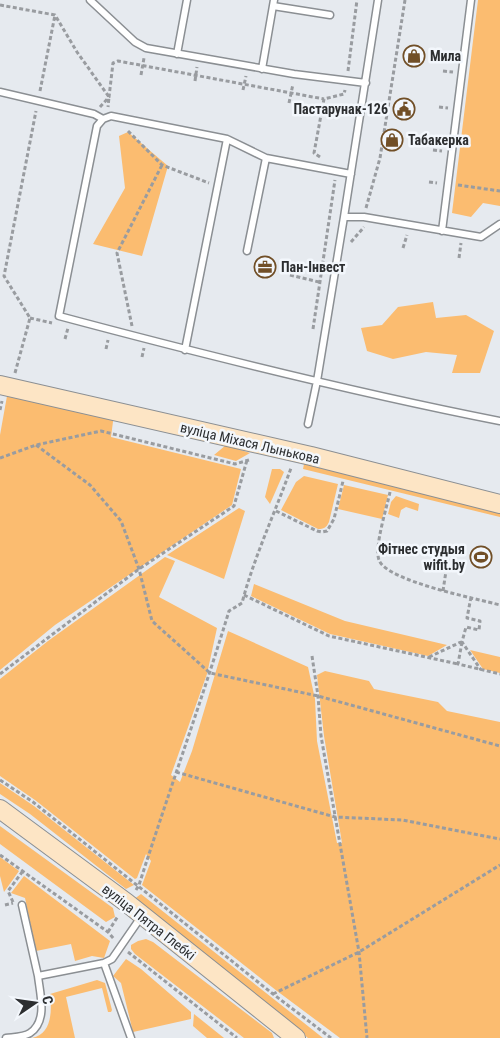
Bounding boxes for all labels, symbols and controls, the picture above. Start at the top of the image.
shop icon: Мила [402,44,426,68]
place label: Мила [430,48,462,64]
public building icon: Пастарунак-126 [392,97,416,121]
place label: Пастарунак-126 [294,101,388,117]
shop icon: Табакерка [380,128,404,152]
place label: Табакерка [408,132,469,148]
office icon: Пан-Інвест [253,255,277,279]
place label: Пан-Інвест [281,259,346,275]
street label: вуліца Міхася Лынькова [179,419,321,467]
place label: Фітнес студыя wifit.by [378,541,466,573]
sports icon: Фітнес студыя wifit.by [469,545,493,569]
street label: вуліца Пятра Глебкі [99,881,199,963]
north arrow [10,978,60,1028]
text: С [39,994,56,1006]

